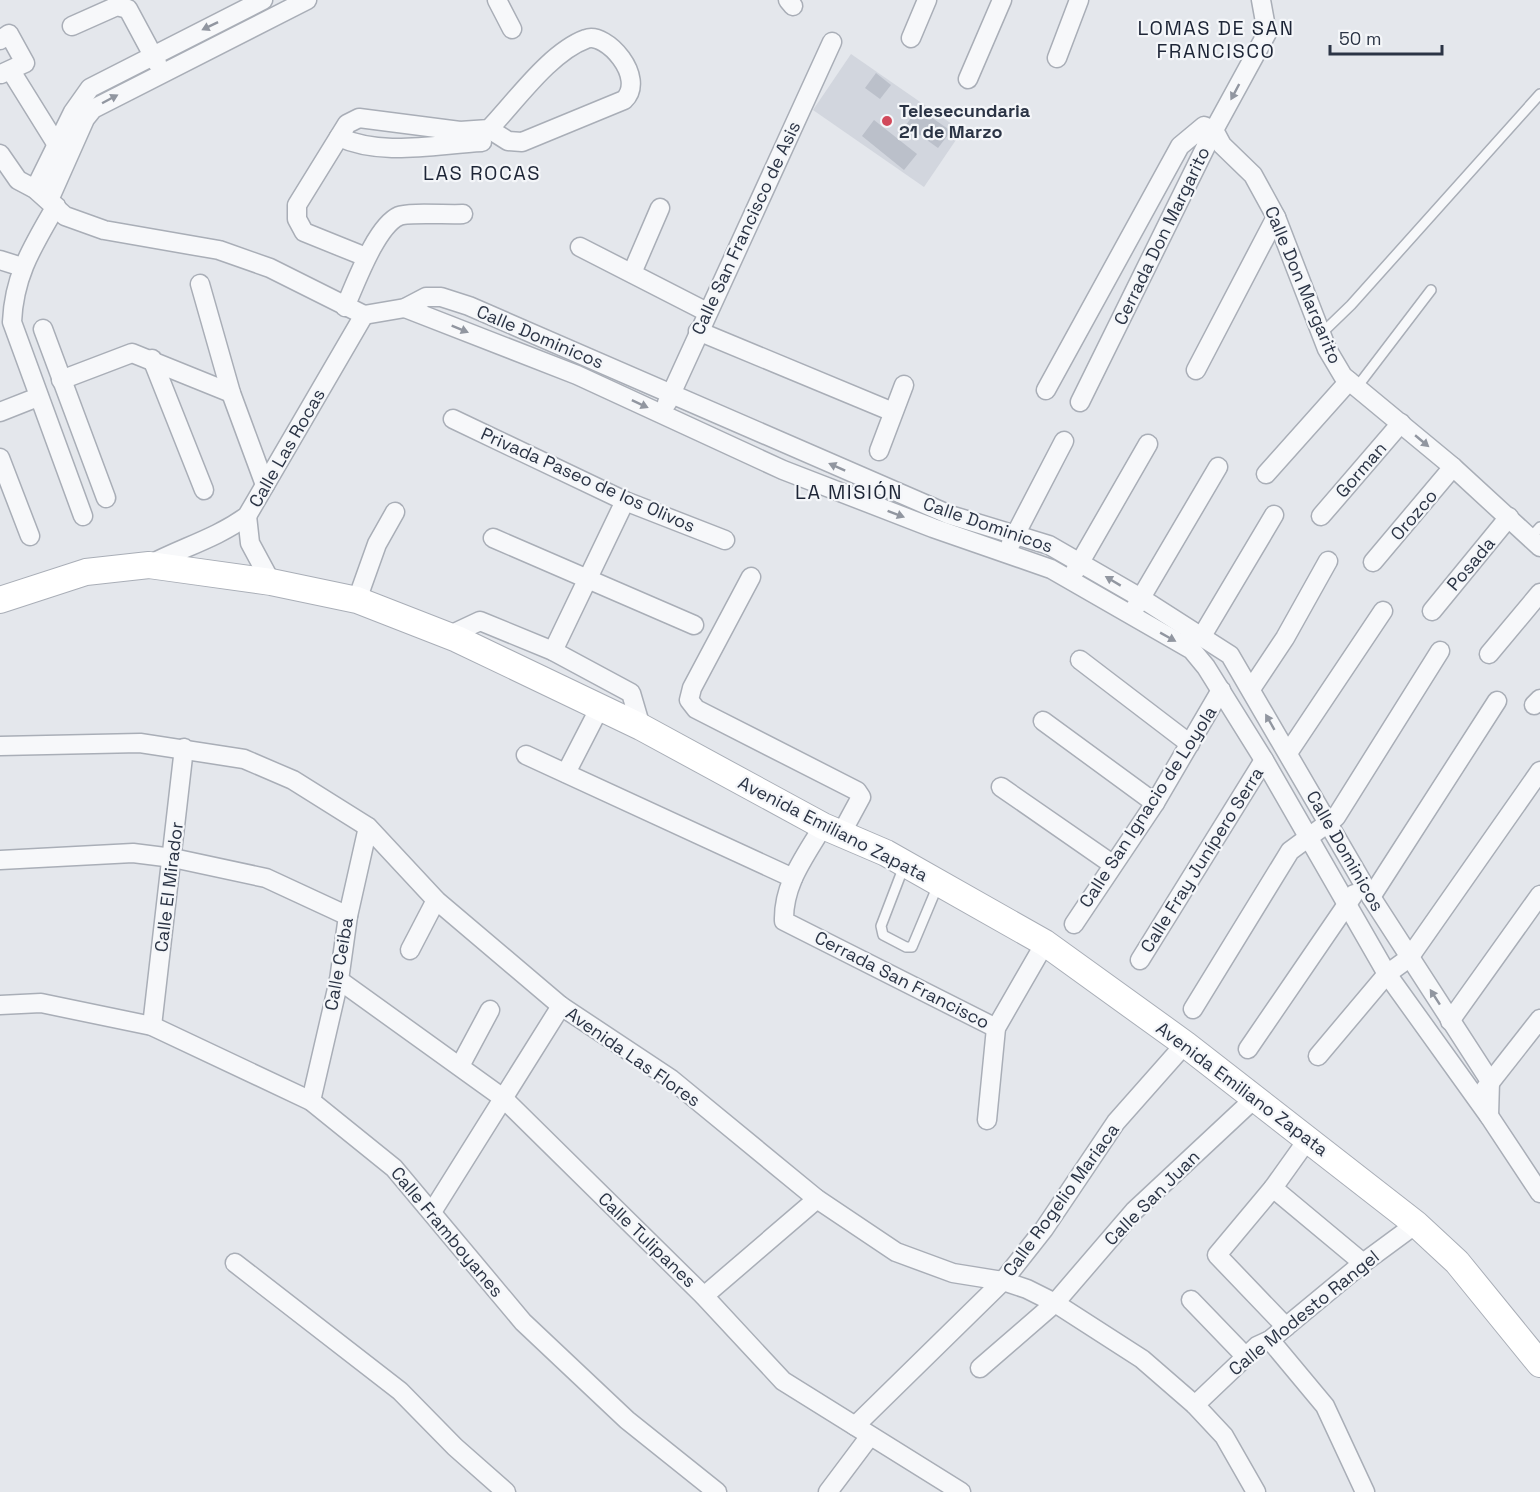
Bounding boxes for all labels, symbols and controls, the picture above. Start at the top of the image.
district label: LOMAS DE SAN FRANCISCO [1138,15,1294,64]
scale bar [1330,18,1442,56]
one-way arrow [202,21,219,30]
text: 50 m [1339,27,1381,50]
one-way arrow [1230,84,1240,101]
one-way arrow [102,94,119,104]
place label: Telesecundaria 21 de Marzo [899,99,1031,143]
marker: Telesecundaria 21 de Marzo [880,114,894,128]
street label: Calle San Francisco de Asis [686,117,805,338]
street label: Cerrada Don Margarito [1108,143,1215,329]
district label: LAS ROCAS [423,160,541,186]
street label: Calle Don Margarito [1260,202,1347,367]
street label: Calle Dominicos [473,299,607,374]
one-way arrow [451,324,469,334]
street label: Calle Las Rocas [243,384,330,511]
one-way arrow [631,400,648,409]
street label: Privada Paseo de los Olivos [477,422,699,537]
one-way arrow [1414,434,1430,447]
street label: Gorman [1330,437,1391,502]
one-way arrow [827,462,845,472]
district label: LA MISIÓN [795,479,903,505]
street label: Orozco [1385,484,1442,545]
street label: Calle Dominicos [920,492,1056,558]
one-way arrow [887,510,905,519]
street label: Posada [1442,532,1500,595]
one-way arrow [1105,576,1121,587]
one-way arrow [1160,632,1177,642]
street label: Calle San Ignacio de Loyola [1074,702,1221,912]
one-way arrow [1264,714,1275,730]
street label: Calle Fray Junípero Serra [1135,763,1268,957]
street label: Avenida Emiliano Zapata [735,771,932,886]
street label: Calle Dominicos [1302,786,1389,915]
street label: Calle El Mirador [149,820,188,953]
street label: Calle Ceiba [319,915,358,1012]
street label: Cerrada San Francisco [811,925,994,1034]
one-way arrow [1429,989,1440,1005]
street label: Avenida Las Flores [562,1002,705,1112]
street label: Avenida Emiliano Zapata [1152,1016,1333,1161]
street label: Calle Rogelio Mariaca [997,1119,1124,1281]
street label: Calle San Juan [1099,1145,1204,1250]
street label: Calle Framboyanes [386,1162,509,1302]
street label: Calle Tulipanes [593,1187,701,1292]
street label: Calle Modesto Rangel [1224,1245,1384,1380]

